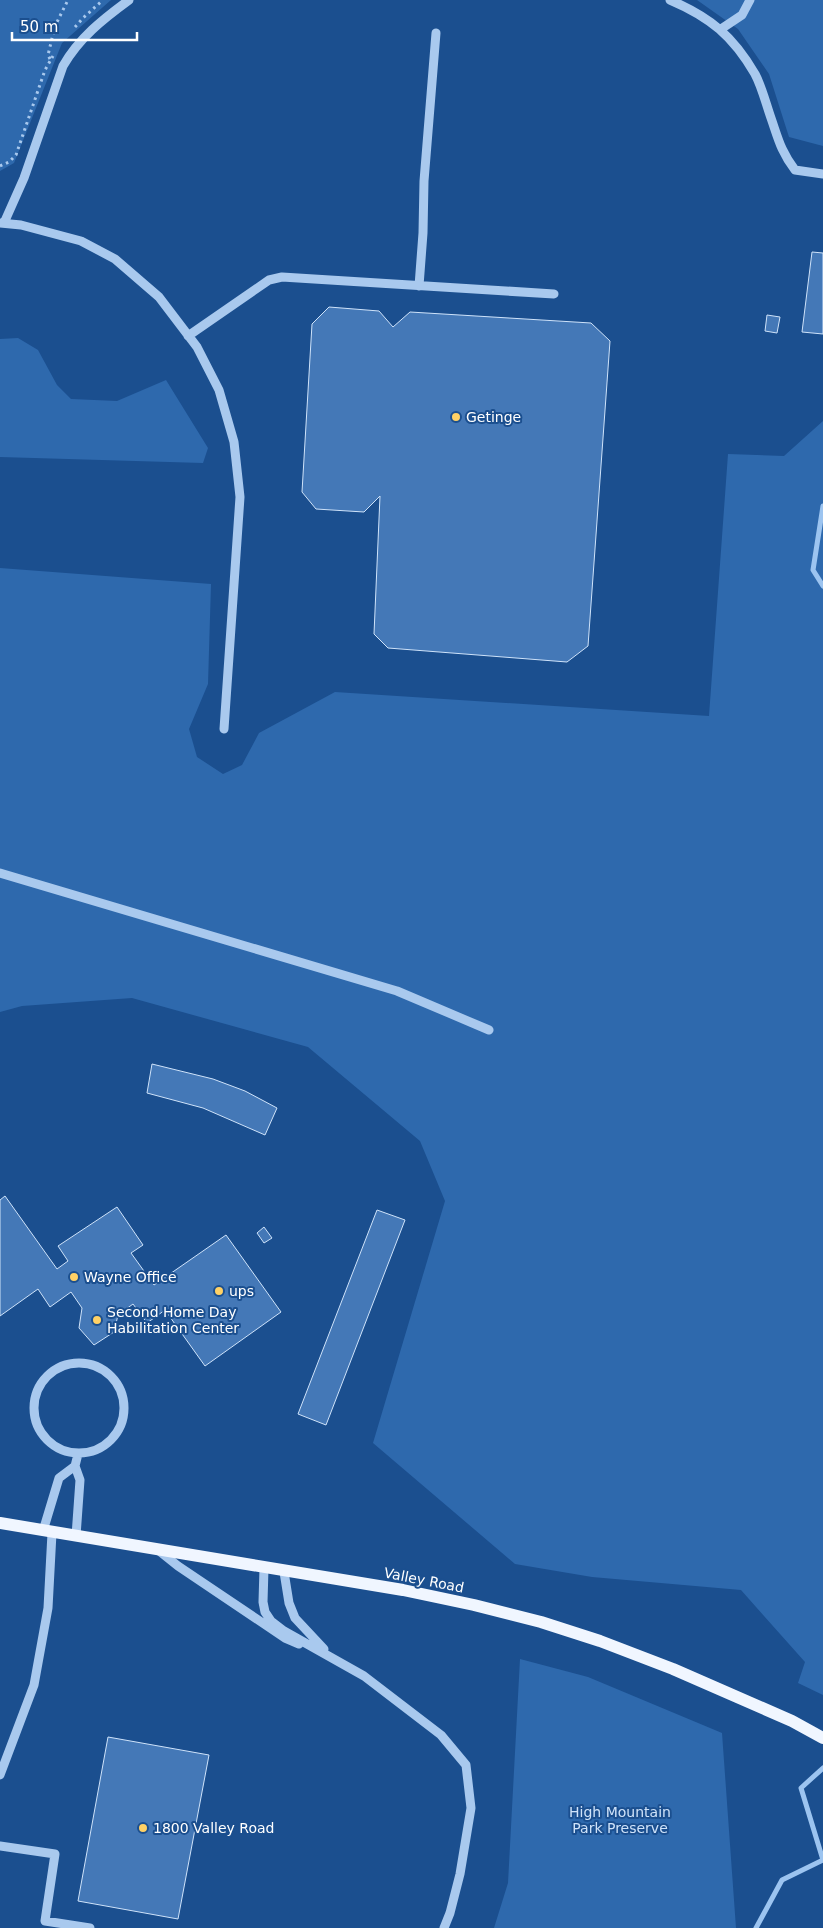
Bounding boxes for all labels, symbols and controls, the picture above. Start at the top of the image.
scale bar [12,10,138,42]
text: 50 m [20,18,58,36]
place label: Getinge [466,409,521,425]
marker: Getinge [450,411,462,423]
place label: Wayne Office [84,1269,177,1285]
marker: Wayne Office [68,1271,80,1283]
place label: ups [229,1283,254,1299]
marker: ups [213,1285,225,1297]
place label: Second Home Day Habilitation Center [107,1304,239,1336]
marker: Second Home Day Habilitation Center [91,1314,103,1326]
street label: Valley Road [383,1564,465,1596]
park label: High Mountain Park Preserve [569,1804,671,1836]
place label: 1800 Valley Road [153,1820,274,1836]
marker: 1800 Valley Road [137,1822,149,1834]

